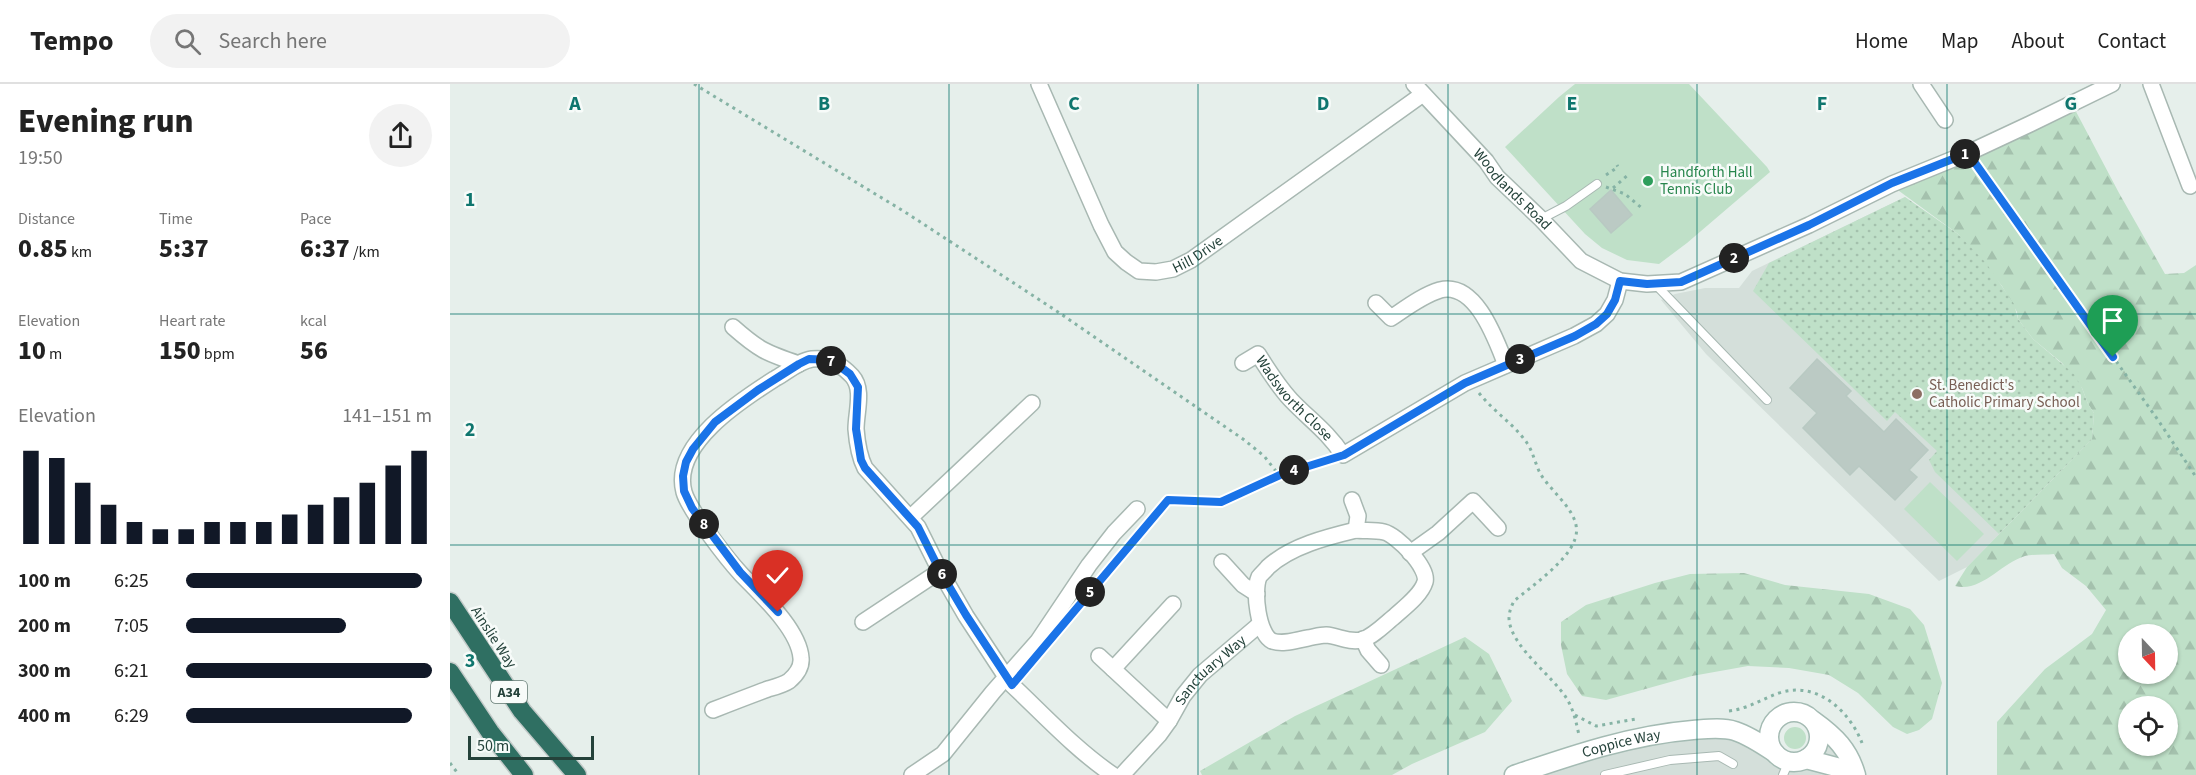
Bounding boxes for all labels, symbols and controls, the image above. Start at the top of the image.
search box [150,14,570,68]
text: Tempo [30,21,114,61]
icon: search [171,25,204,58]
text: Search here [219,25,327,57]
text: Home [1855,26,1908,56]
text: Map [1941,26,1979,56]
text: About [2012,26,2064,56]
text: Contact [2097,26,2166,56]
text: A [568,90,581,118]
text: B [818,90,830,118]
text: C [1068,90,1080,118]
text: D [1317,90,1329,118]
text: E [1567,90,1577,118]
text: F [1817,90,1827,118]
text: G [2065,90,2077,118]
text: Evening run [18,98,194,145]
button: share [369,104,432,167]
pin: 1 [1950,139,1980,169]
text: 1 [1961,143,1969,165]
text: 19:50 [18,144,63,172]
street label: Woodlands Road [1468,144,1556,235]
place label: Handforth Hall Tennis Club [1660,162,1753,200]
marker: Handforth Hall Tennis Club [1641,174,1655,188]
text: 1 [465,186,475,214]
text: Distance [18,208,75,230]
text: Time [159,208,193,230]
text: Pace [300,208,331,230]
text: 0.85 [18,230,68,267]
text: 5:37 [159,230,209,267]
text: 6:37 [300,230,350,267]
street label: Hill Drive [1169,230,1227,279]
text: km [68,241,92,263]
text: /km [350,241,380,263]
pin: 2 [1719,243,1749,273]
text: 2 [1730,247,1738,269]
pin [2087,295,2138,357]
icon: arrive [2096,304,2129,337]
text: Elevation [18,310,80,332]
text: Heart rate [159,310,226,332]
text: kcal [300,310,327,332]
text: 10 [18,332,46,369]
text: 150 [159,332,201,369]
text: 56 [300,332,328,369]
text: m [46,343,62,365]
text: bpm [201,343,235,365]
pin: 3 [1505,344,1535,374]
pin: 7 [816,346,846,376]
text: 3 [1516,348,1524,370]
text: 7 [827,350,835,372]
street label: Wadsworth Close [1250,351,1338,446]
place label: St. Benedict's Catholic Primary School [1929,375,2080,413]
marker: St. Benedict's Catholic Primary School [1910,387,1924,401]
text: Elevation [18,402,96,430]
text: 141–151 m [342,402,432,430]
text: 2 [465,416,475,444]
pin: 4 [1279,455,1309,485]
text: 4 [1290,459,1298,481]
pin: 8 [689,509,719,539]
text: 8 [700,513,708,535]
pin [752,550,803,612]
icon: check [761,559,794,592]
pin: 6 [927,559,957,589]
text: 6 [938,563,946,585]
text: 100 m [18,567,71,595]
text: 6:25 [114,567,149,595]
pin: 5 [1075,577,1105,607]
text: 5 [1086,581,1094,603]
street label: Ainslie Way [466,602,522,673]
text: 200 m [18,612,71,640]
text: 7:05 [114,612,149,640]
north arrow [2118,624,2178,684]
map controls [2118,624,2178,756]
street label: Sanctuary Way [1170,630,1251,709]
text: 3 [465,647,475,675]
text: 300 m [18,657,71,685]
text: 6:21 [114,657,149,685]
road number: A34 [491,681,527,703]
button: locate [2118,696,2178,756]
text: 400 m [18,702,71,730]
text: 6:29 [114,702,149,730]
street label: Coppice Way [1580,724,1662,763]
scale bar [468,733,594,760]
text: 50 m [477,735,509,757]

